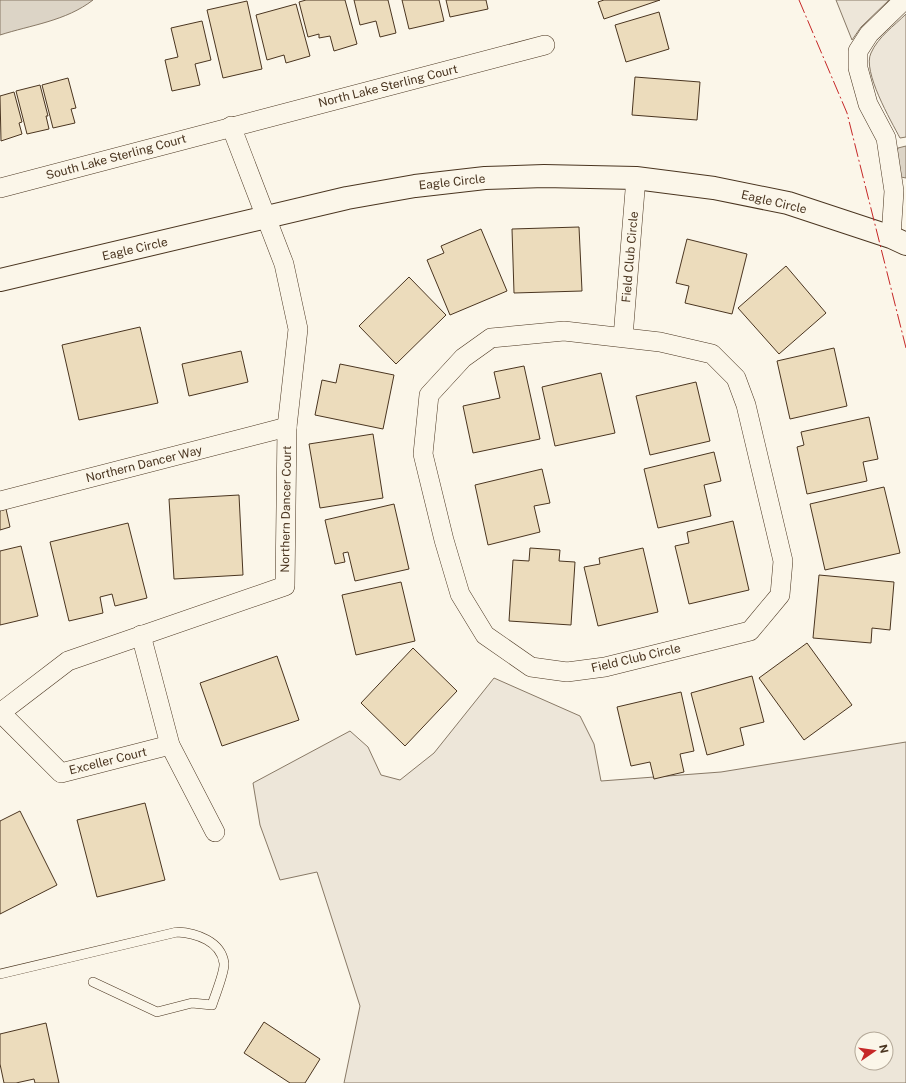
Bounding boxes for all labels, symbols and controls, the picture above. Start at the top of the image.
street label: North Lake Sterling Court [317,62,459,110]
street label: South Lake Sterling Court [44,131,188,182]
street label: Eagle Circle [418,172,486,192]
street label: Eagle Circle [740,188,808,216]
street label: Field Club Circle [619,211,641,303]
street label: Eagle Circle [101,235,169,263]
street label: Northern Dancer Way [84,443,204,485]
street label: Northern Dancer Court [278,445,294,573]
street label: Field Club Circle [590,641,682,675]
street label: Exceller Court [68,745,149,777]
north arrow [854,1031,894,1071]
text: N [877,1043,891,1054]

